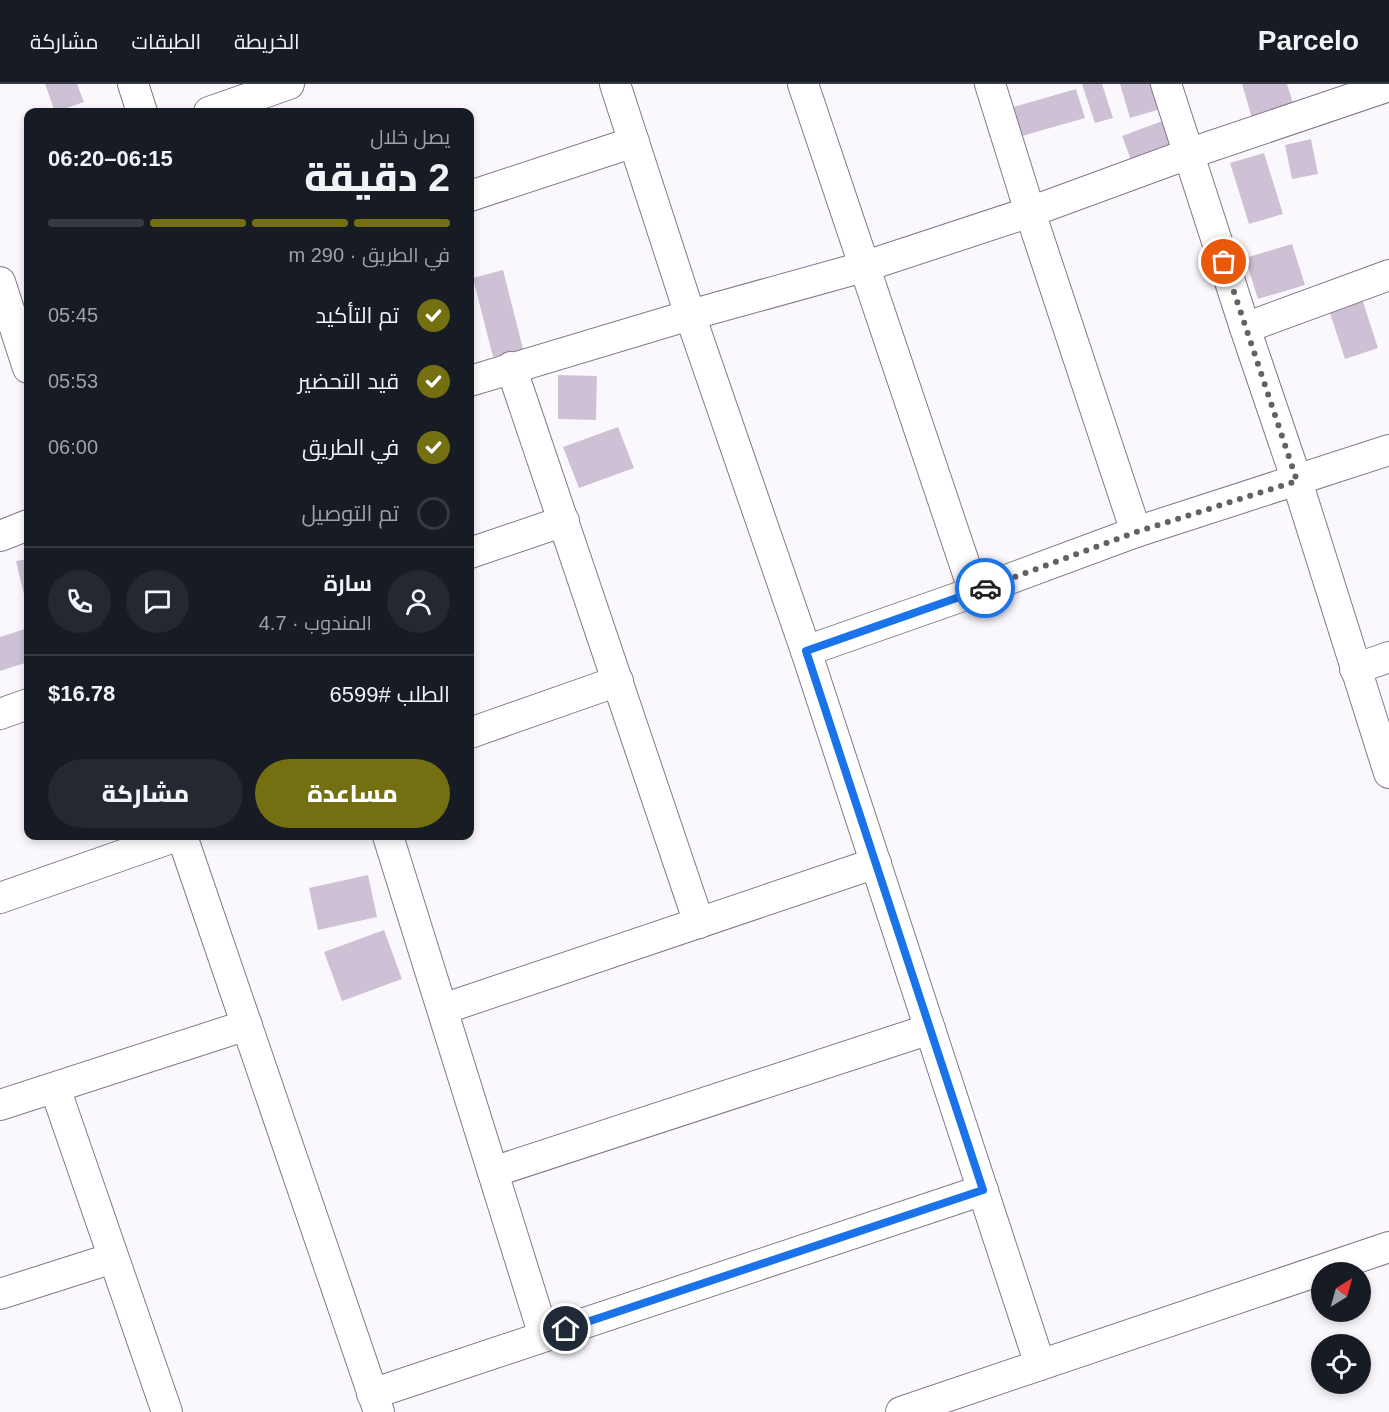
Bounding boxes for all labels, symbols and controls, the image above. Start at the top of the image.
text: Parcelo [1258,25,1359,56]
text: مشاركة [30,30,99,53]
text: الطبقات [132,30,201,53]
text: الخريطة [234,30,300,53]
text: يصل خلال [370,126,450,148]
text: 06:15–06:20 [48,146,173,171]
text: 2 دقيقة [304,156,450,199]
pin [1198,236,1249,287]
text: في الطريق · 290 m [289,244,450,266]
icon: bag [1207,245,1240,278]
icon: check [417,299,450,332]
text: تم التأكيد [316,303,399,328]
text: 05:45 [48,304,98,326]
icon: check [417,365,450,398]
text: قيد التحضير [298,369,399,394]
text: 05:53 [48,370,98,392]
icon: check [417,431,450,464]
text: في الطريق [302,435,399,460]
text: 06:00 [48,436,98,458]
text: تم التوصيل [301,501,399,526]
courier [955,558,1015,618]
button: phone [48,570,111,633]
button: chat [126,570,189,633]
button: person [387,570,450,633]
text: سارة [324,571,372,596]
icon: car [969,572,1002,605]
text: المندوب · 4.7 [259,612,372,634]
text: $16.78 [48,681,115,706]
text: الطلب #6599 [330,682,450,707]
button: مشاركة [48,759,243,828]
button: مساعدة [255,759,450,828]
north arrow [1311,1262,1371,1322]
map controls [1311,1262,1371,1394]
pin [540,1303,591,1354]
icon: home [549,1312,582,1345]
button: locate [1311,1334,1371,1394]

